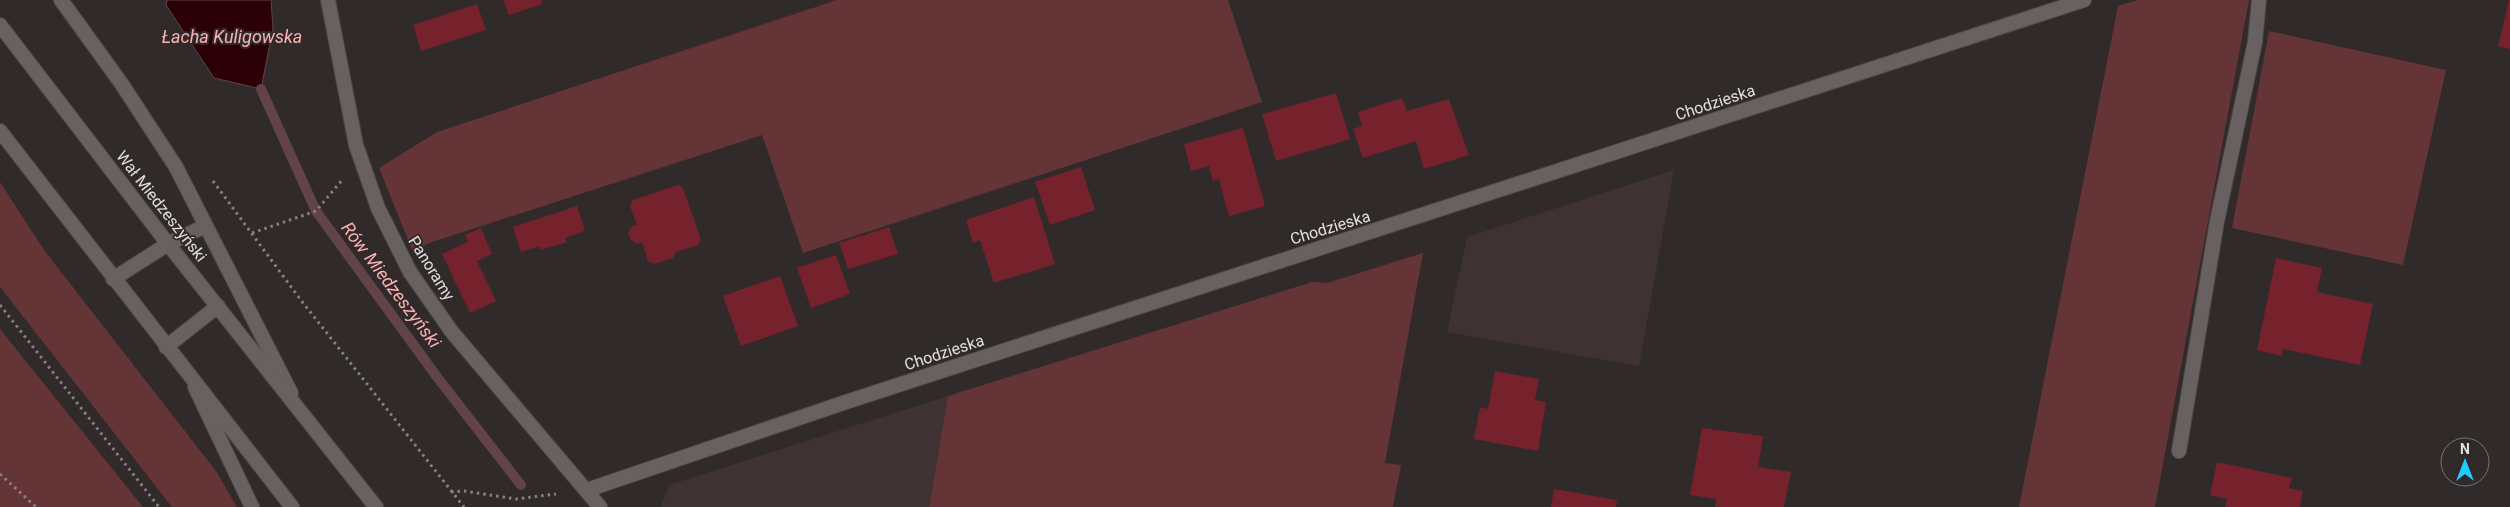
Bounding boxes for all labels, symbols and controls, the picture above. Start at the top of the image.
water label: Łacha Kuligowska [162,26,302,47]
street label: Chodzieska [1673,81,1757,124]
street label: Wał Miedzeszyński [112,147,211,266]
street label: Chodzieska [1288,206,1372,249]
water label: Rów Miedzeszyński [337,218,446,352]
street label: Panoramy [404,233,459,304]
street label: Chodzieska [902,331,986,374]
north arrow [2440,437,2490,487]
text: N [2460,441,2470,457]

